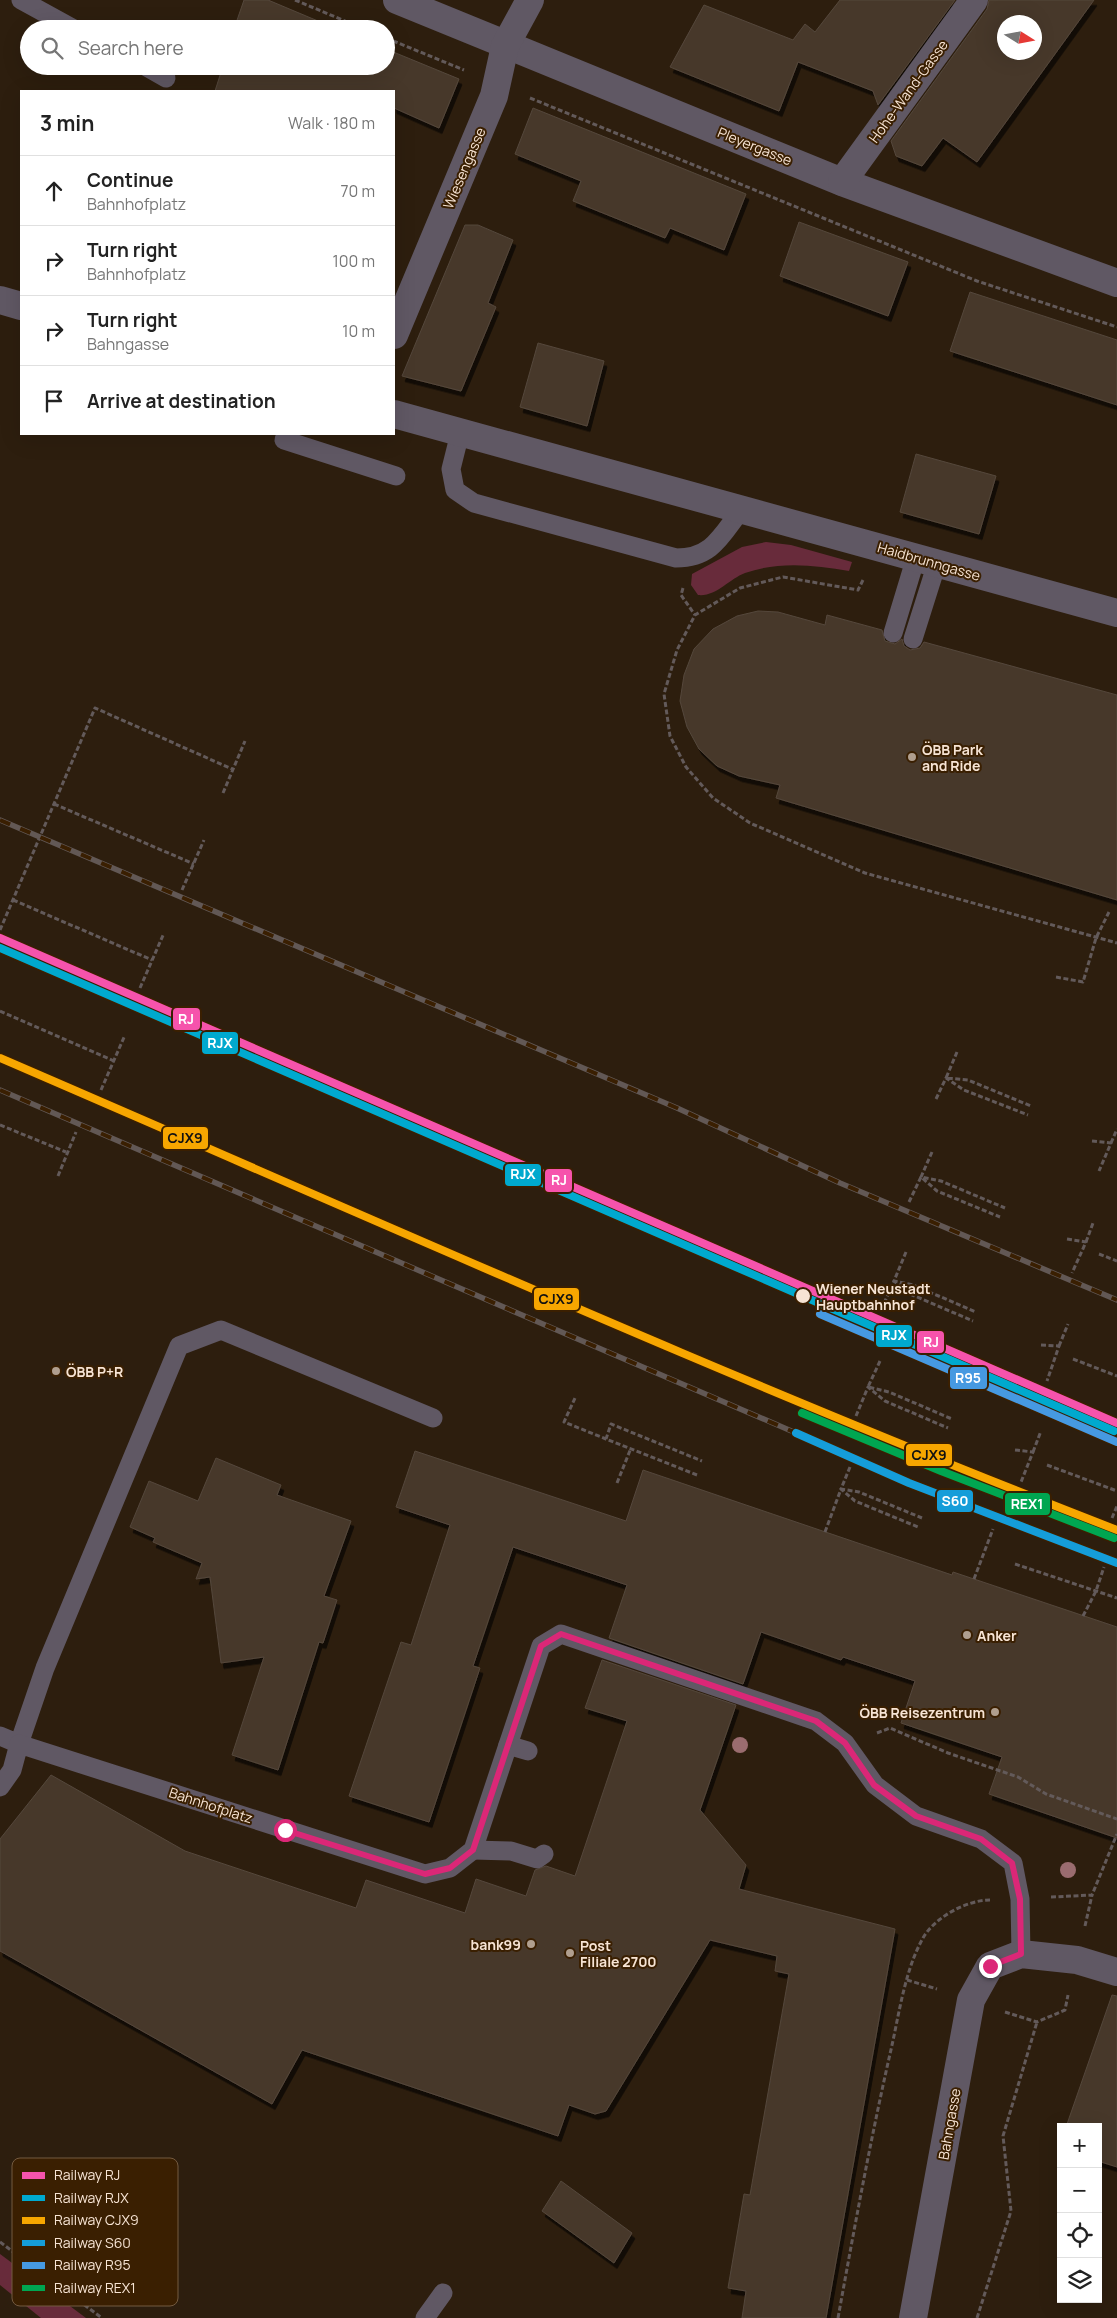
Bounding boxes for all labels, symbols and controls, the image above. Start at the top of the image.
north arrow [997,15,1042,60]
search box [20,20,395,75]
icon: search [38,34,66,62]
text: Search here [78,35,184,61]
street label: Hohe-Wand-Gasse [864,36,952,146]
text: 3 min [40,109,94,137]
text: Walk · 180 m [288,112,375,134]
street label: Pleyergasse [715,122,795,170]
street label: Wiesengasse [438,124,490,212]
text: Continue [87,167,173,193]
icon: ahead [40,177,68,205]
text: 70 m [340,180,375,202]
text: Bahnhofplatz [87,193,186,215]
text: Turn right [87,237,177,263]
icon: right [40,247,68,275]
text: 100 m [332,250,375,272]
text: Bahnhofplatz [87,263,186,285]
text: Turn right [87,307,177,333]
icon: right [40,317,68,345]
text: 10 m [342,320,375,342]
text: Bahngasse [87,333,169,355]
icon: arrive [40,387,68,415]
text: Arrive at destination [87,388,276,414]
street label: Haidbrunngasse [875,537,983,585]
place label: ÖBB Park and Ride [922,740,983,775]
marker: ÖBB Park and Ride [906,751,918,763]
line badge: RJ [172,1007,201,1031]
text: RJ [178,1009,194,1028]
line badge: RJX [201,1031,239,1055]
text: RJX [207,1033,234,1052]
line badge: CJX9 [162,1126,209,1150]
text: CJX9 [167,1128,203,1147]
line badge: RJX [504,1163,542,1187]
text: RJX [510,1164,537,1183]
line badge: RJ [544,1168,573,1193]
text: RJ [551,1170,567,1189]
place label: Wiener Neustadt Hauptbahnhof [816,1279,931,1314]
line badge: CJX9 [533,1287,580,1311]
marker: Wiener Neustadt Hauptbahnhof [794,1287,812,1305]
text: CJX9 [538,1289,574,1308]
line badge: RJX [875,1324,913,1348]
text: RJX [881,1325,908,1344]
line badge: RJ [916,1330,945,1354]
text: RJ [923,1332,939,1351]
place label: ÖBB P+R [66,1362,123,1381]
marker: ÖBB P+R [50,1365,62,1377]
line badge: R95 [949,1366,988,1390]
text: R95 [955,1368,981,1387]
line badge: CJX9 [905,1443,953,1467]
text: CJX9 [911,1445,947,1464]
line badge: S60 [936,1489,974,1513]
text: S60 [941,1491,969,1510]
line badge: REX1 [1004,1492,1051,1516]
text: REX1 [1011,1494,1043,1513]
place label: Anker [977,1626,1017,1645]
marker: Anker [961,1629,973,1641]
place label: ÖBB Reisezentrum [860,1703,985,1722]
marker: ÖBB Reisezentrum [989,1706,1001,1718]
street label: Bahnhofplatz [167,1783,255,1827]
route start [274,1819,297,1842]
place label: bank99 [471,1935,521,1954]
place label: Post Filiale 2700 [580,1936,657,1971]
marker: bank99 [525,1938,537,1950]
marker: Post Filiale 2700 [564,1947,576,1959]
route end [979,1955,1002,1978]
street label: Bahngasse [933,2087,965,2161]
map controls [1057,2123,1102,2303]
button: + [1057,2123,1102,2168]
legend [12,2158,178,2306]
text: Railway RJ [54,2165,120,2184]
button: − [1057,2168,1102,2213]
text: Railway RJX [54,2188,129,2207]
text: Railway CJX9 [54,2210,139,2229]
button: locate [1057,2213,1102,2258]
text: Railway S60 [54,2233,131,2252]
text: Railway R95 [54,2255,131,2274]
button: layers [1057,2258,1102,2303]
text: Railway REX1 [54,2278,136,2297]

